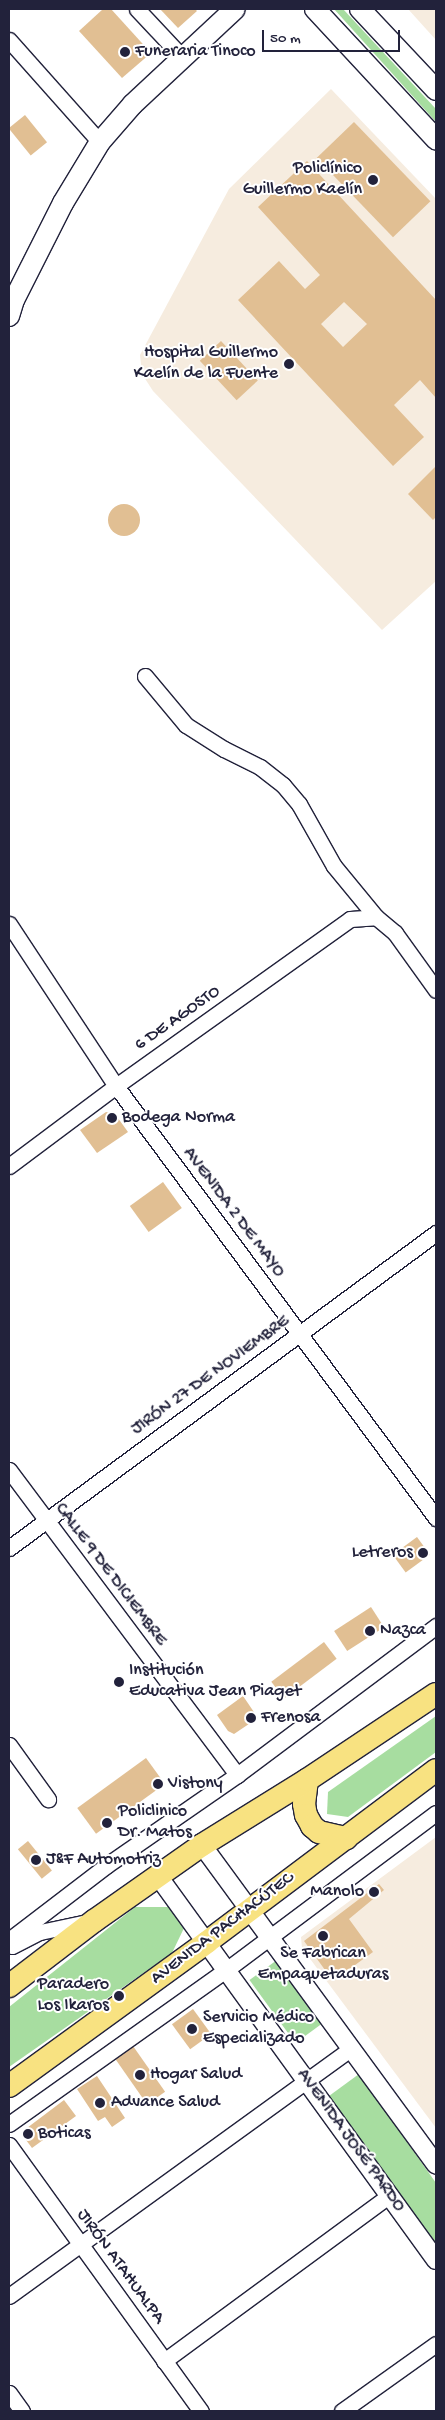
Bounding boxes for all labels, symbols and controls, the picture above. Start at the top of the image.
scale bar [265,20,402,52]
text: 50 m [270,30,301,48]
place label: Funeraria Tinoco [135,41,256,63]
marker: Funeraria Tinoco [119,46,131,58]
place label: Policlínico Guillermo Kaelín [243,159,362,202]
marker: Policlínico Guillermo Kaelín [366,173,380,187]
place label: Hospital Guillermo Kaelín de la Fuente [134,343,278,386]
marker: Hospital Guillermo Kaelín de la Fuente [282,357,296,371]
street label: 6 DE AGOSTO [131,982,225,1056]
place label: Bodega Norma [122,1107,235,1129]
marker: Bodega Norma [106,1112,118,1124]
street label: AVENIDA 2 DE MAYO [177,1144,289,1282]
street label: JIRÓN 27 DE NOVIEMBRE [128,1311,294,1441]
street label: CALLE 9 DE DICIEMBRE [49,1499,171,1651]
place label: Letreros [352,1542,413,1564]
marker: Letreros [417,1547,429,1559]
place label: Nazca [380,1620,426,1642]
marker: Nazca [364,1625,376,1637]
place label: Institución Educativa Jean Piaget [129,1661,301,1704]
marker: Institución Educativa Jean Piaget [113,1676,125,1688]
place label: Frenosa [261,1707,320,1729]
marker: Frenosa [245,1712,257,1724]
place label: Vistony [168,1773,223,1795]
marker: Vistony [152,1778,164,1790]
place label: Policlinico Dr. Matos [118,1802,192,1845]
marker: Policlinico Dr. Matos [100,1816,114,1830]
place label: J&F Automotriz [46,1849,161,1871]
marker: J&F Automotriz [30,1854,42,1866]
street label: AVENIDA PACHACÚTEC [147,1868,299,1990]
place label: Manolo [310,1881,364,1903]
marker: Manolo [368,1886,380,1898]
marker: Se Fabrican Empaquetaduras [317,1930,329,1942]
place label: Se Fabrican Empaquetaduras [258,1944,388,1986]
place label: Paradero Los Ikaros [37,1975,109,2018]
marker: Paradero Los Ikaros [113,1990,125,2002]
place label: Servicio Médico Especializado [203,2008,314,2050]
marker: Servicio Médico Especializado [185,2022,199,2036]
place label: Hogar Salud [150,2064,242,2086]
street label: AVENIDA JOSÉ PARDO [291,2065,409,2217]
marker: Hogar Salud [134,2069,146,2081]
place label: Advance Salud [111,2092,220,2114]
marker: Advance Salud [93,2096,107,2110]
place label: Boticas [38,2123,91,2145]
marker: Boticas [22,2128,34,2140]
street label: JIRÓN ATAHUALPA [71,2205,169,2329]

